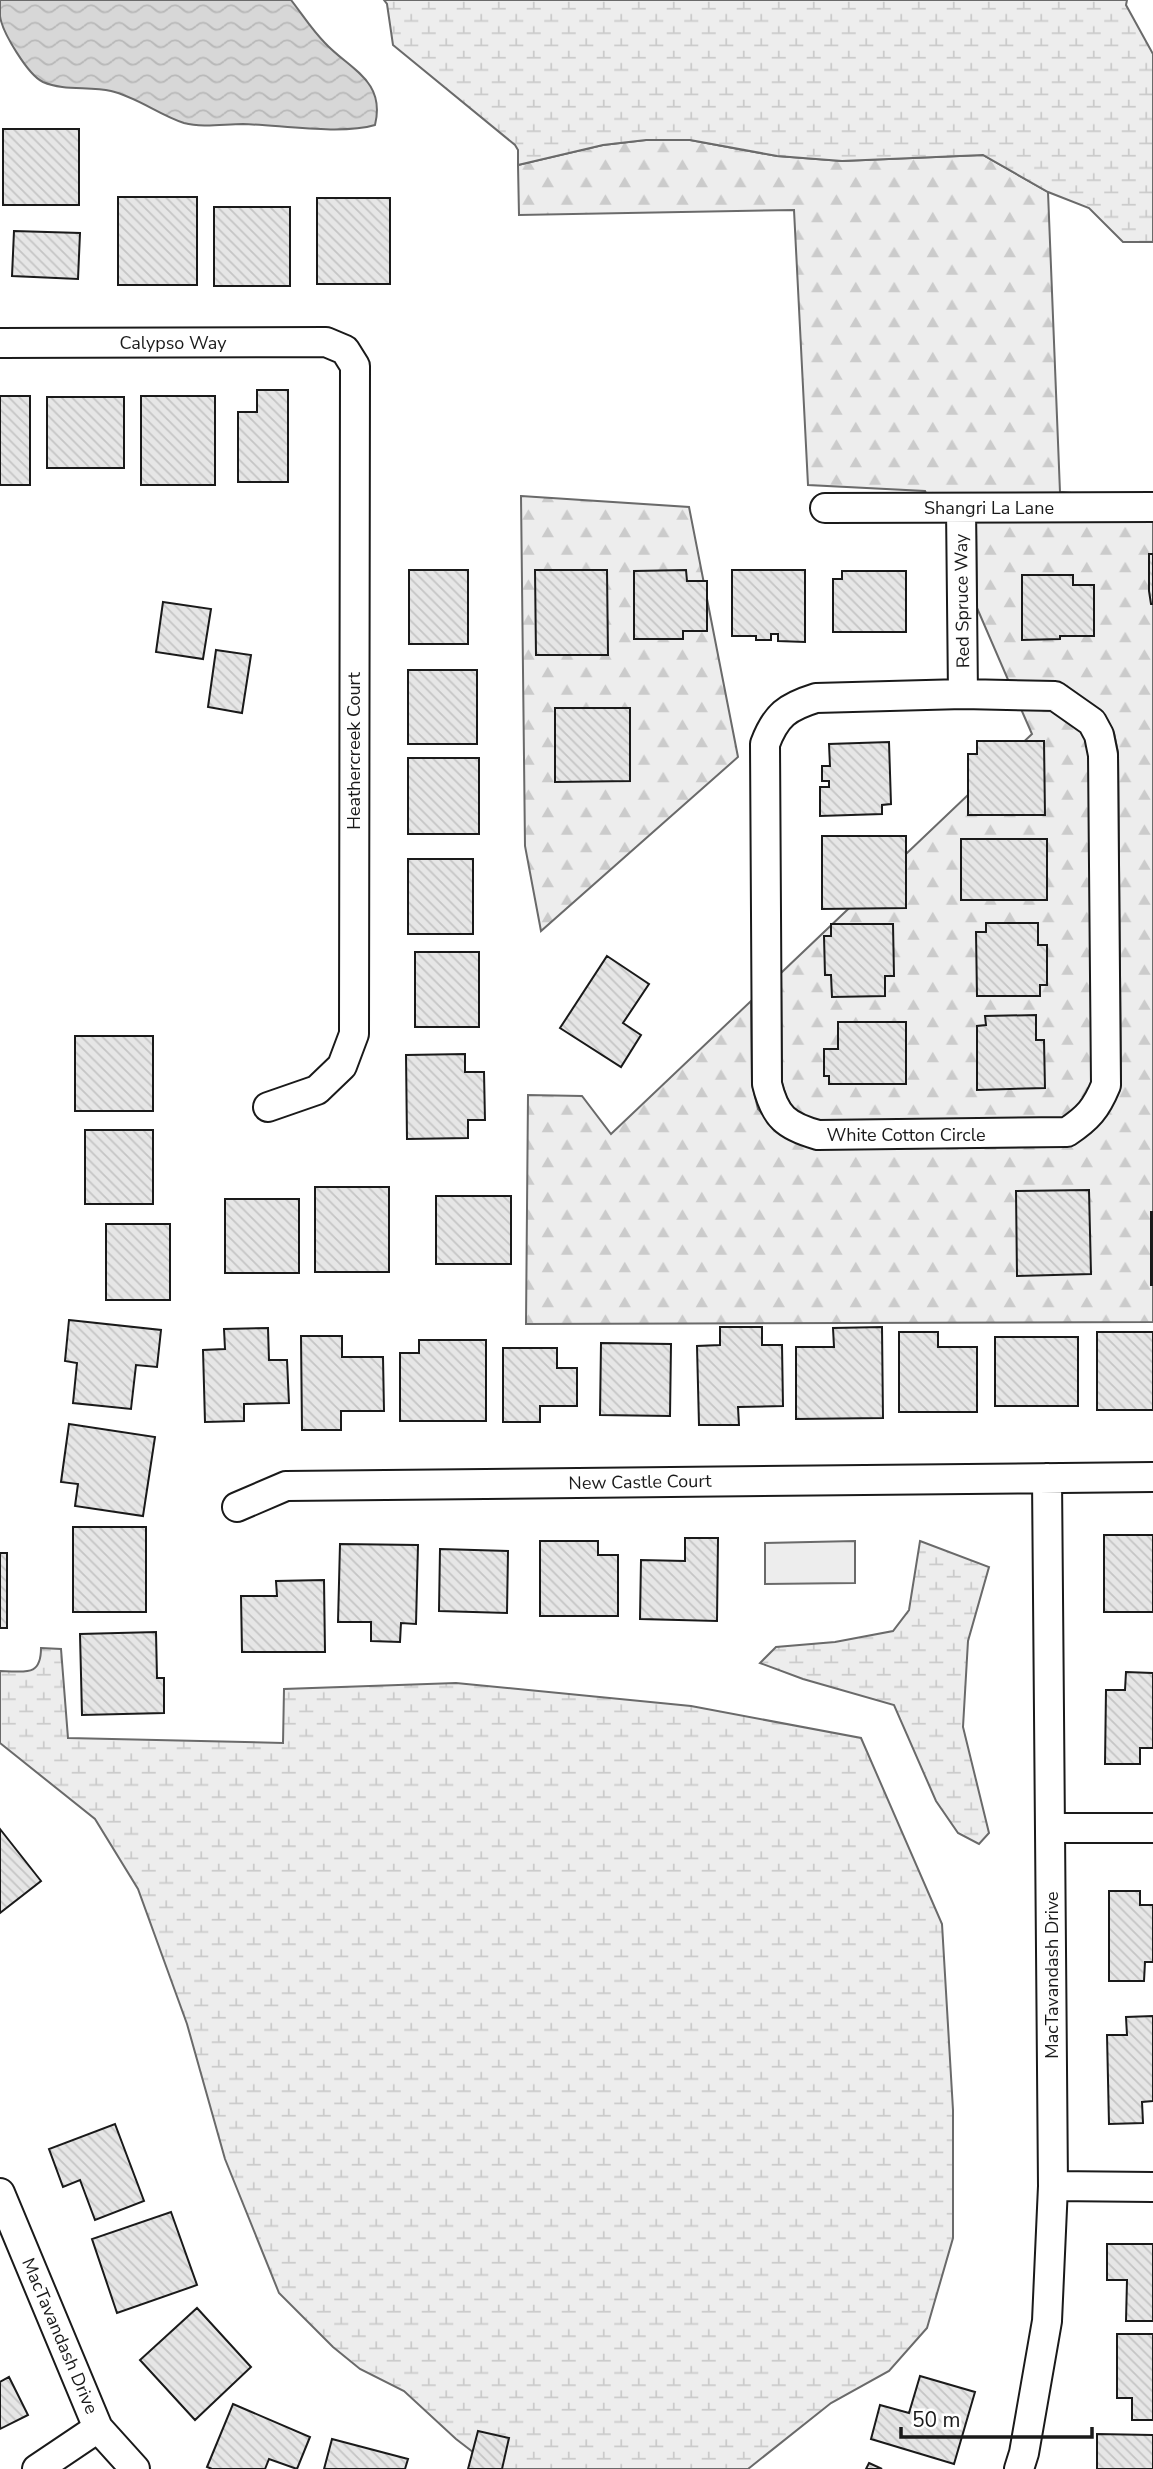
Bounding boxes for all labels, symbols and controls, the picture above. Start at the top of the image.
street label: Calypso Way [119,331,227,355]
street label: Shangri La Lane [924,496,1054,520]
street label: Red Spruce Way [949,533,975,668]
street label: Heathercreek Court [342,672,366,830]
street label: White Cotton Circle [827,1123,985,1147]
street label: New Castle Court [568,1469,712,1495]
street label: MacTavandash Drive [1040,1891,1064,2059]
street label: MacTavandash Drive [16,2254,104,2418]
scale bar [901,2396,1092,2440]
text: 50 m [912,2406,961,2434]

